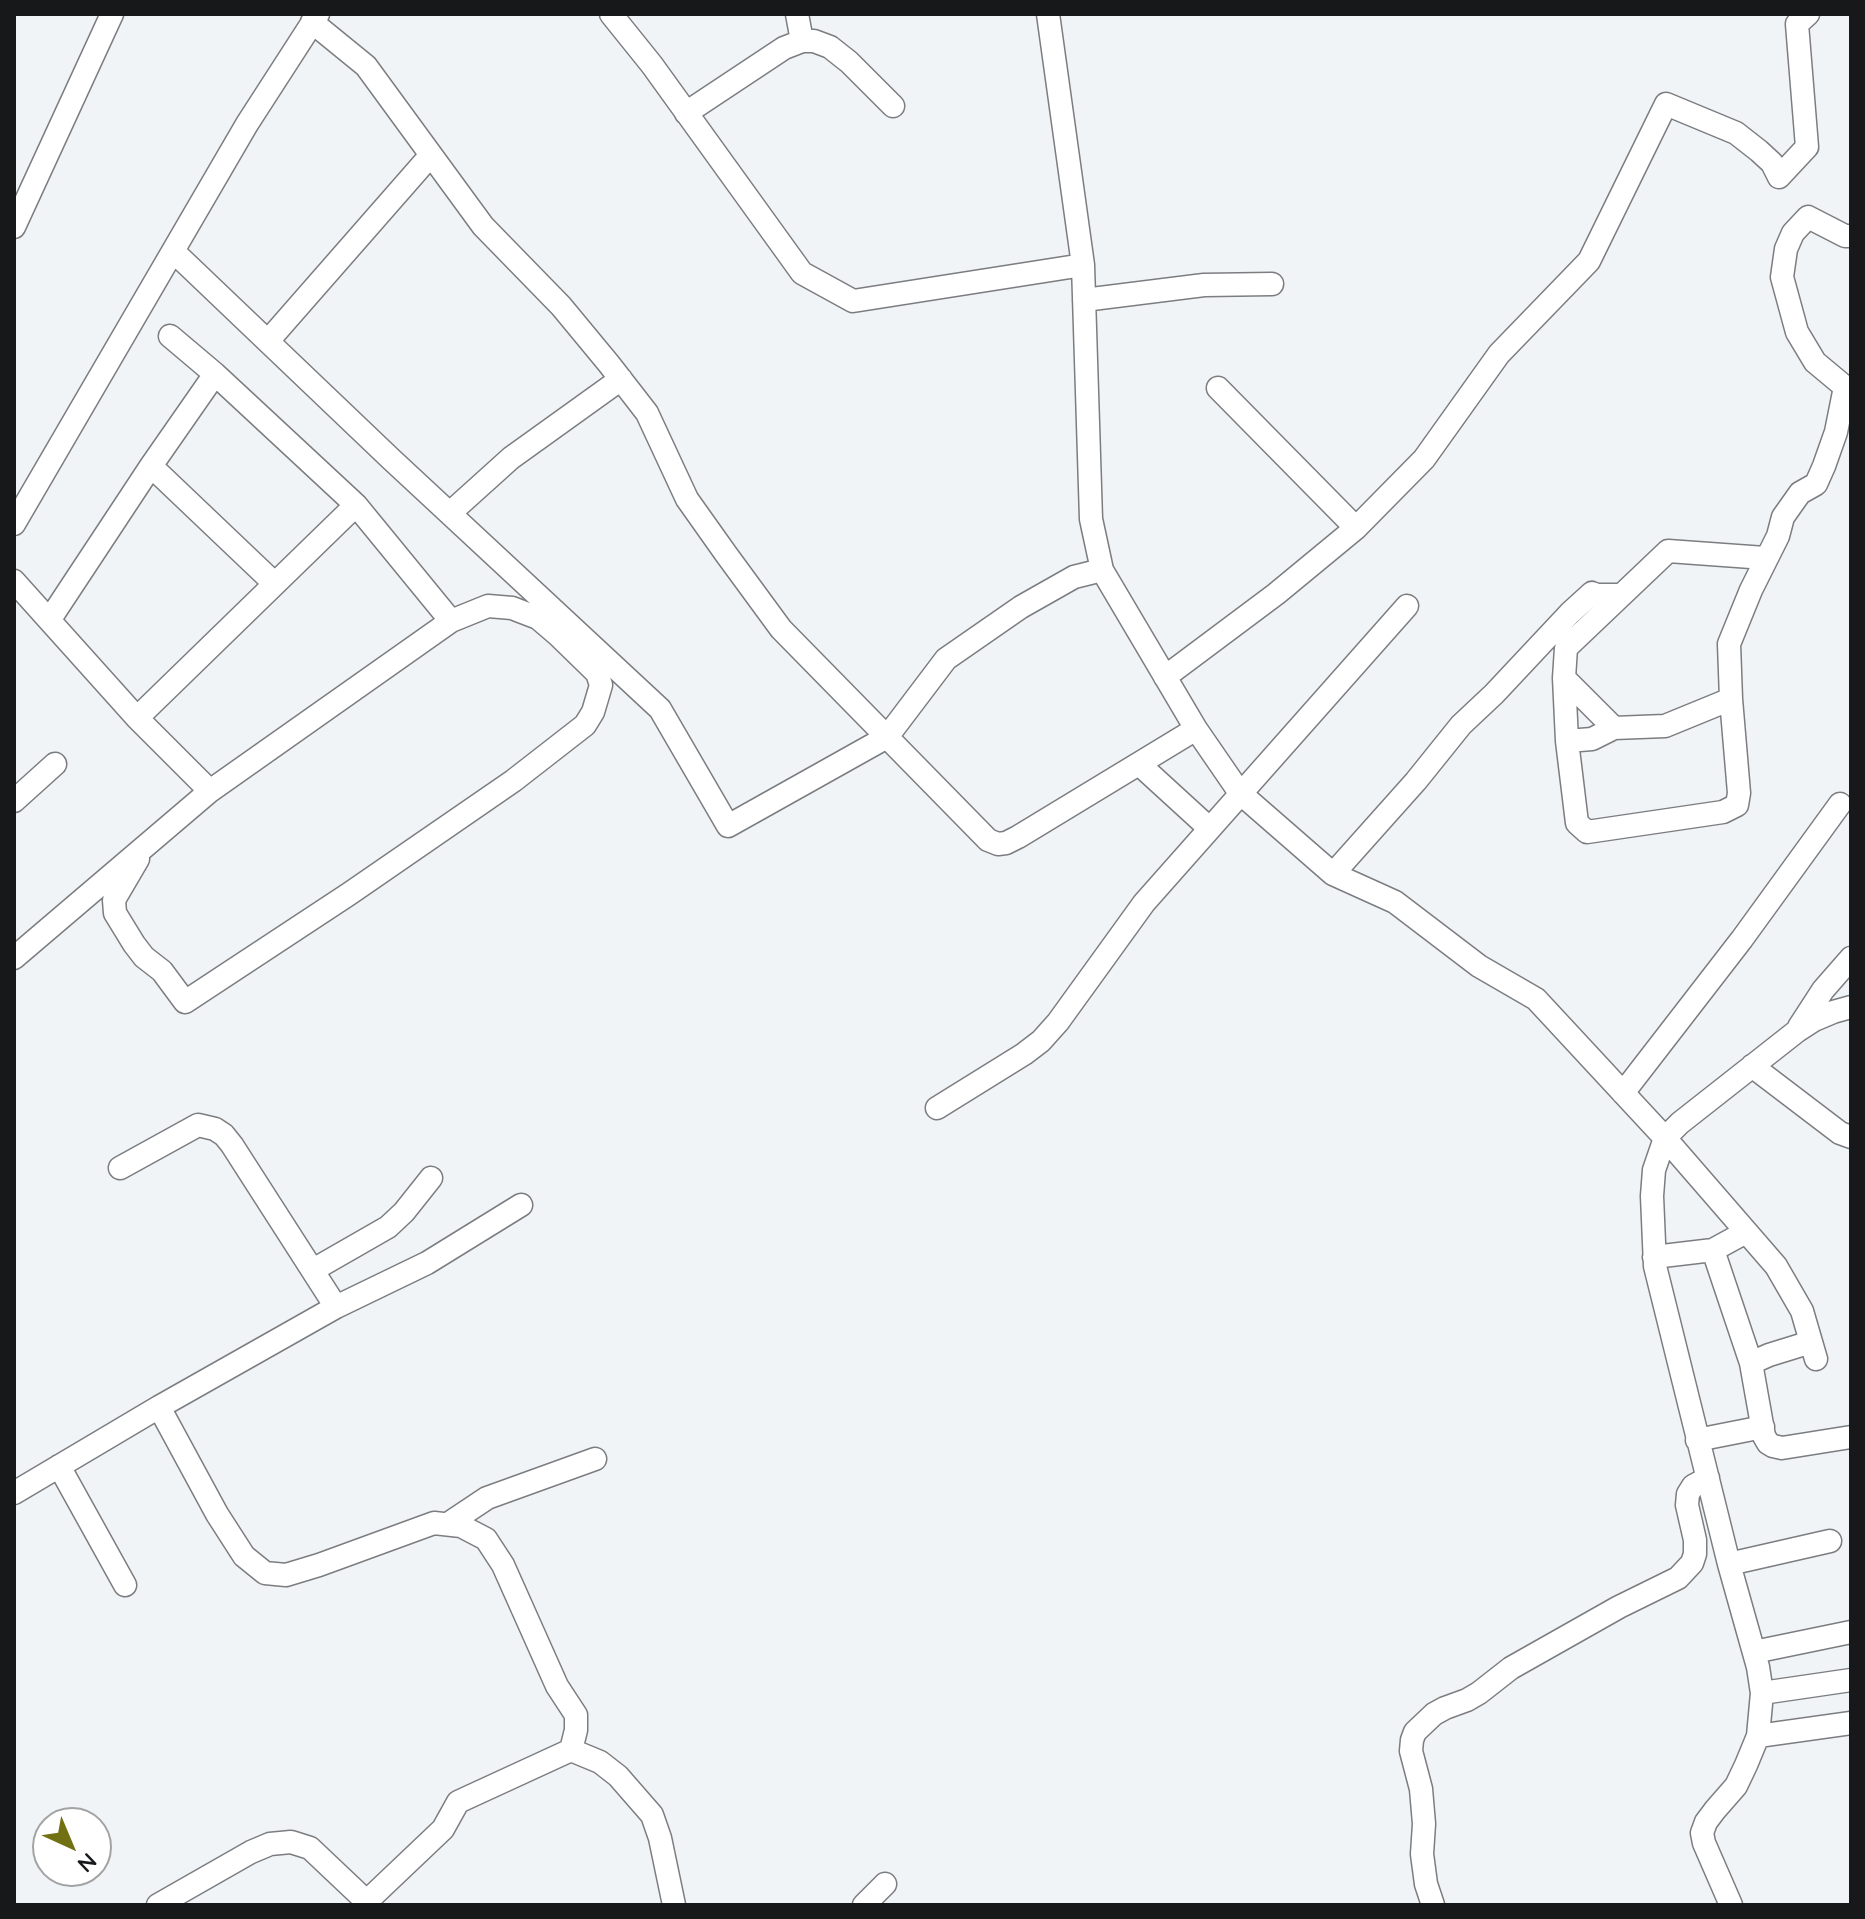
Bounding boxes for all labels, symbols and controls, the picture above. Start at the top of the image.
north arrow [32,1807,112,1887]
text: N [72,1847,103,1879]

